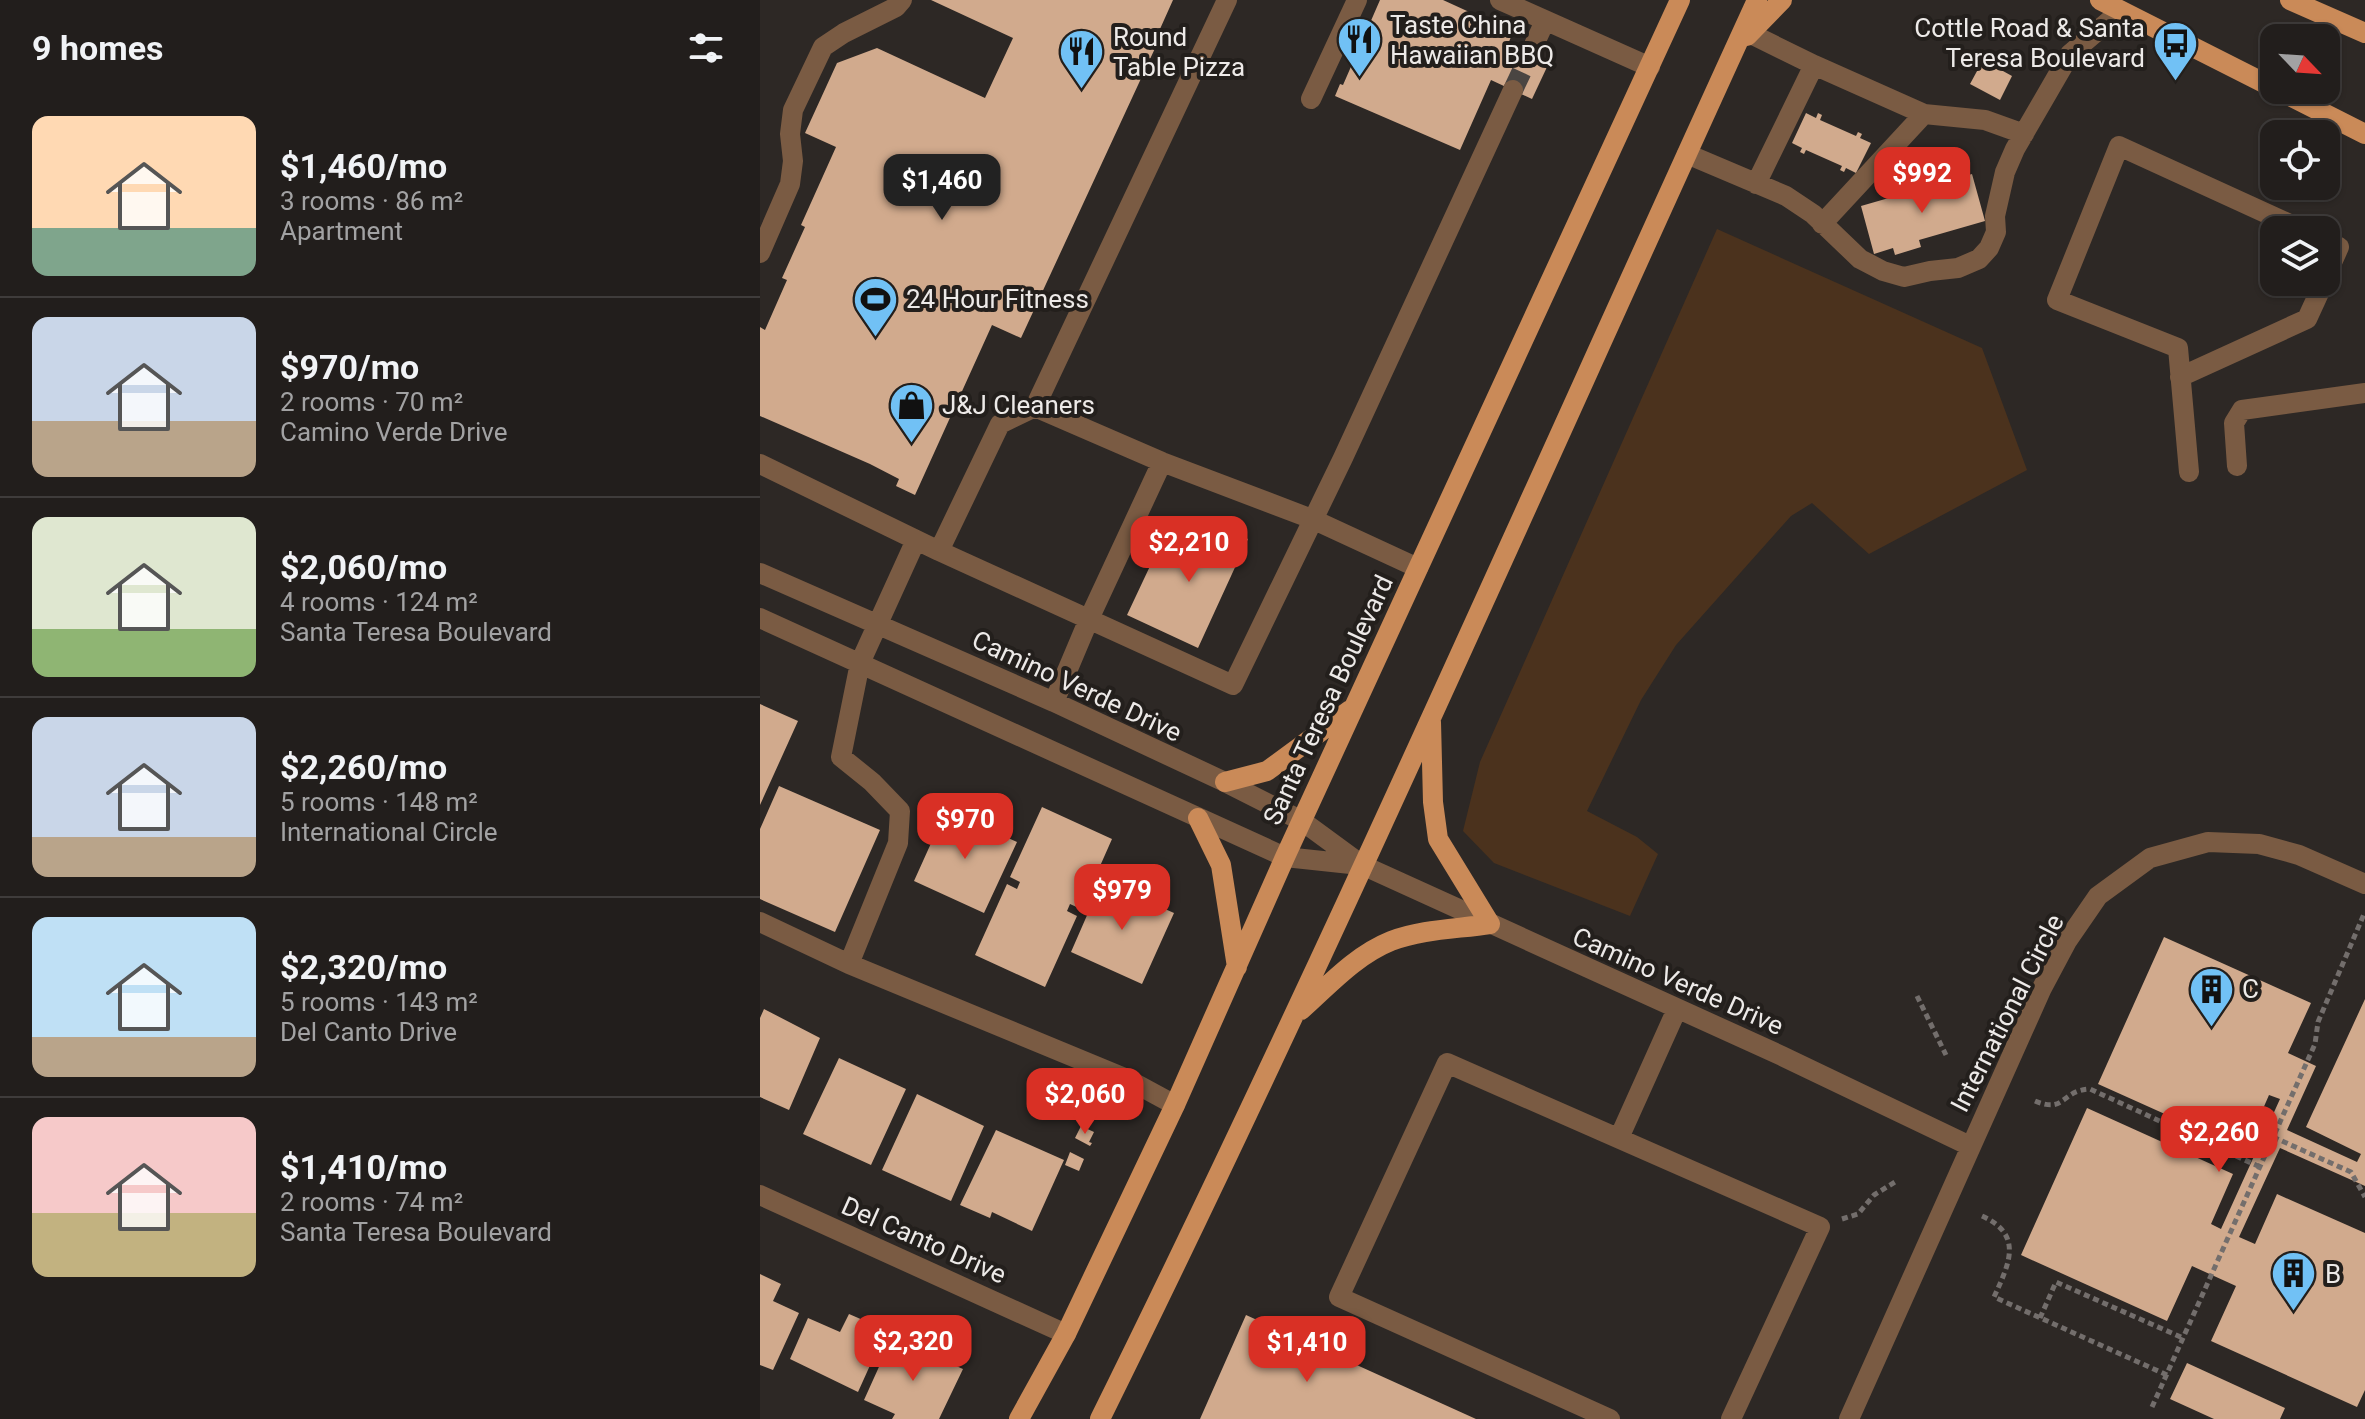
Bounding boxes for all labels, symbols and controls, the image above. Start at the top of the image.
place label: Taste China Hawaiian BBQ [1390,10,1554,70]
place label: Cottle Road & Santa Teresa Boulevard [1914,13,2145,73]
restaurant icon: Taste China Hawaiian BBQ [1335,16,1383,79]
bus stop icon: Cottle Road & Santa Teresa Boulevard [2152,19,2200,82]
place label: Round Table Pizza [1113,22,1245,82]
north arrow [2260,24,2340,104]
map controls [2260,24,2340,296]
icon: filters [684,26,728,70]
text: 9 homes [32,28,163,68]
restaurant icon: Round Table Pizza [1058,28,1106,91]
button: locate [2260,120,2340,200]
text: $1,460/mo [280,146,447,186]
pin: $992 [1875,147,1969,215]
icon: home [96,148,192,244]
pin: $1,460 [877,154,1007,222]
text: $992 [1892,158,1952,188]
text: $1,460 [902,165,982,195]
text: 3 rooms · 86 m² [280,186,463,216]
text: Apartment [280,216,403,246]
button: layers [2260,216,2340,296]
sports icon: 24 Hour Fitness [851,275,899,338]
place label: 24 Hour Fitness [906,284,1089,314]
text: $970/mo [280,347,419,387]
icon: home [96,349,192,445]
shop icon: J&J Cleaners [887,381,935,444]
text: 2 rooms · 70 m² [280,387,463,417]
place label: J&J Cleaners [942,390,1095,420]
text: Camino Verde Drive [280,417,508,447]
pin: $2,210 [1124,516,1254,584]
text: $2,210 [1149,527,1229,557]
text: $2,060/mo [280,547,447,587]
icon: home [96,549,192,645]
street label: Santa Teresa Boulevard [1257,570,1399,830]
text: 4 rooms · 124 m² [280,587,478,617]
text: Santa Teresa Boulevard [280,617,552,647]
street label: Camino Verde Drive [968,624,1186,748]
text: $2,260/mo [280,747,447,787]
icon: home [96,749,192,845]
text: 5 rooms · 148 m² [280,787,478,817]
pin: $970 [918,793,1012,861]
text: $970 [935,804,995,834]
text: International Circle [280,817,498,847]
pin: $979 [1075,864,1169,932]
text: $979 [1092,875,1152,905]
street label: International Circle [1944,909,2070,1117]
street label: Camino Verde Drive [1568,921,1788,1041]
text: $2,320/mo [280,947,447,987]
icon: home [96,949,192,1045]
building icon: C [2187,965,2235,1028]
place label: C [2242,974,2259,1004]
text: 5 rooms · 143 m² [280,987,478,1017]
text: Del Canto Drive [280,1017,457,1047]
pin: $2,060 [1020,1068,1150,1136]
text: $2,060 [1045,1079,1125,1109]
pin: $2,260 [2154,1106,2284,1174]
text: $2,260 [2179,1117,2259,1147]
text: $1,410/mo [280,1147,447,1187]
icon: home [96,1149,192,1245]
text: 2 rooms · 74 m² [280,1187,463,1217]
street label: Del Canto Drive [837,1190,1011,1290]
text: Santa Teresa Boulevard [280,1217,552,1247]
building icon: B [2270,1250,2318,1313]
place label: B [2325,1259,2341,1289]
pin: $2,320 [848,1315,978,1383]
pin: $1,410 [1242,1316,1372,1384]
text: $2,320 [873,1326,953,1356]
text: $1,410 [1267,1327,1347,1357]

